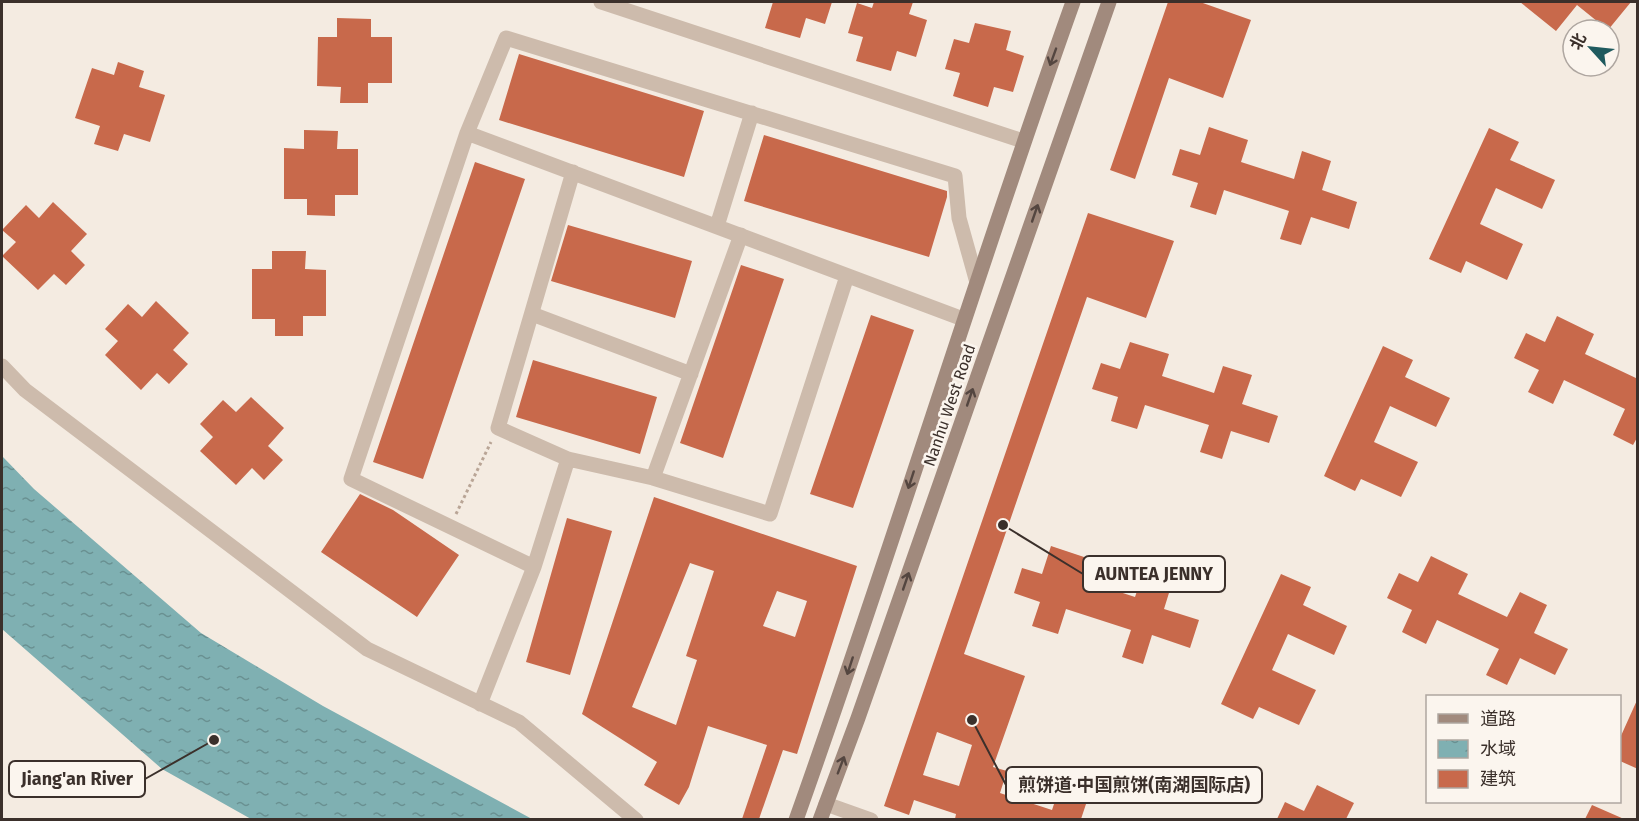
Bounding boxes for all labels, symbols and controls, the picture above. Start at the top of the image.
north arrow [1561,18,1621,78]
text: 北 [1566,30,1590,53]
one-way arrow [1047,47,1058,65]
one-way arrow [1030,204,1041,223]
street label: Nanhu West Road [920,342,979,469]
one-way arrow [966,388,977,407]
one-way arrow [904,470,915,489]
callout: AUNTEA JENNY [1083,556,1225,592]
text: AUNTEA JENNY [1094,563,1213,585]
one-way arrow [902,572,913,591]
one-way arrow [844,656,855,675]
legend [1426,695,1621,803]
text: 道路 [1480,708,1516,730]
text: 水域 [1480,738,1516,760]
one-way arrow [836,756,847,775]
callout: Jiang'an River [9,761,145,797]
callout: 煎饼道·中国煎饼(南湖国际店) [1006,767,1262,803]
text: Jiang'an River [20,768,134,790]
text: 建筑 [1480,768,1516,790]
text: 煎饼道·中国煎饼(南湖国际店) [1018,774,1250,796]

